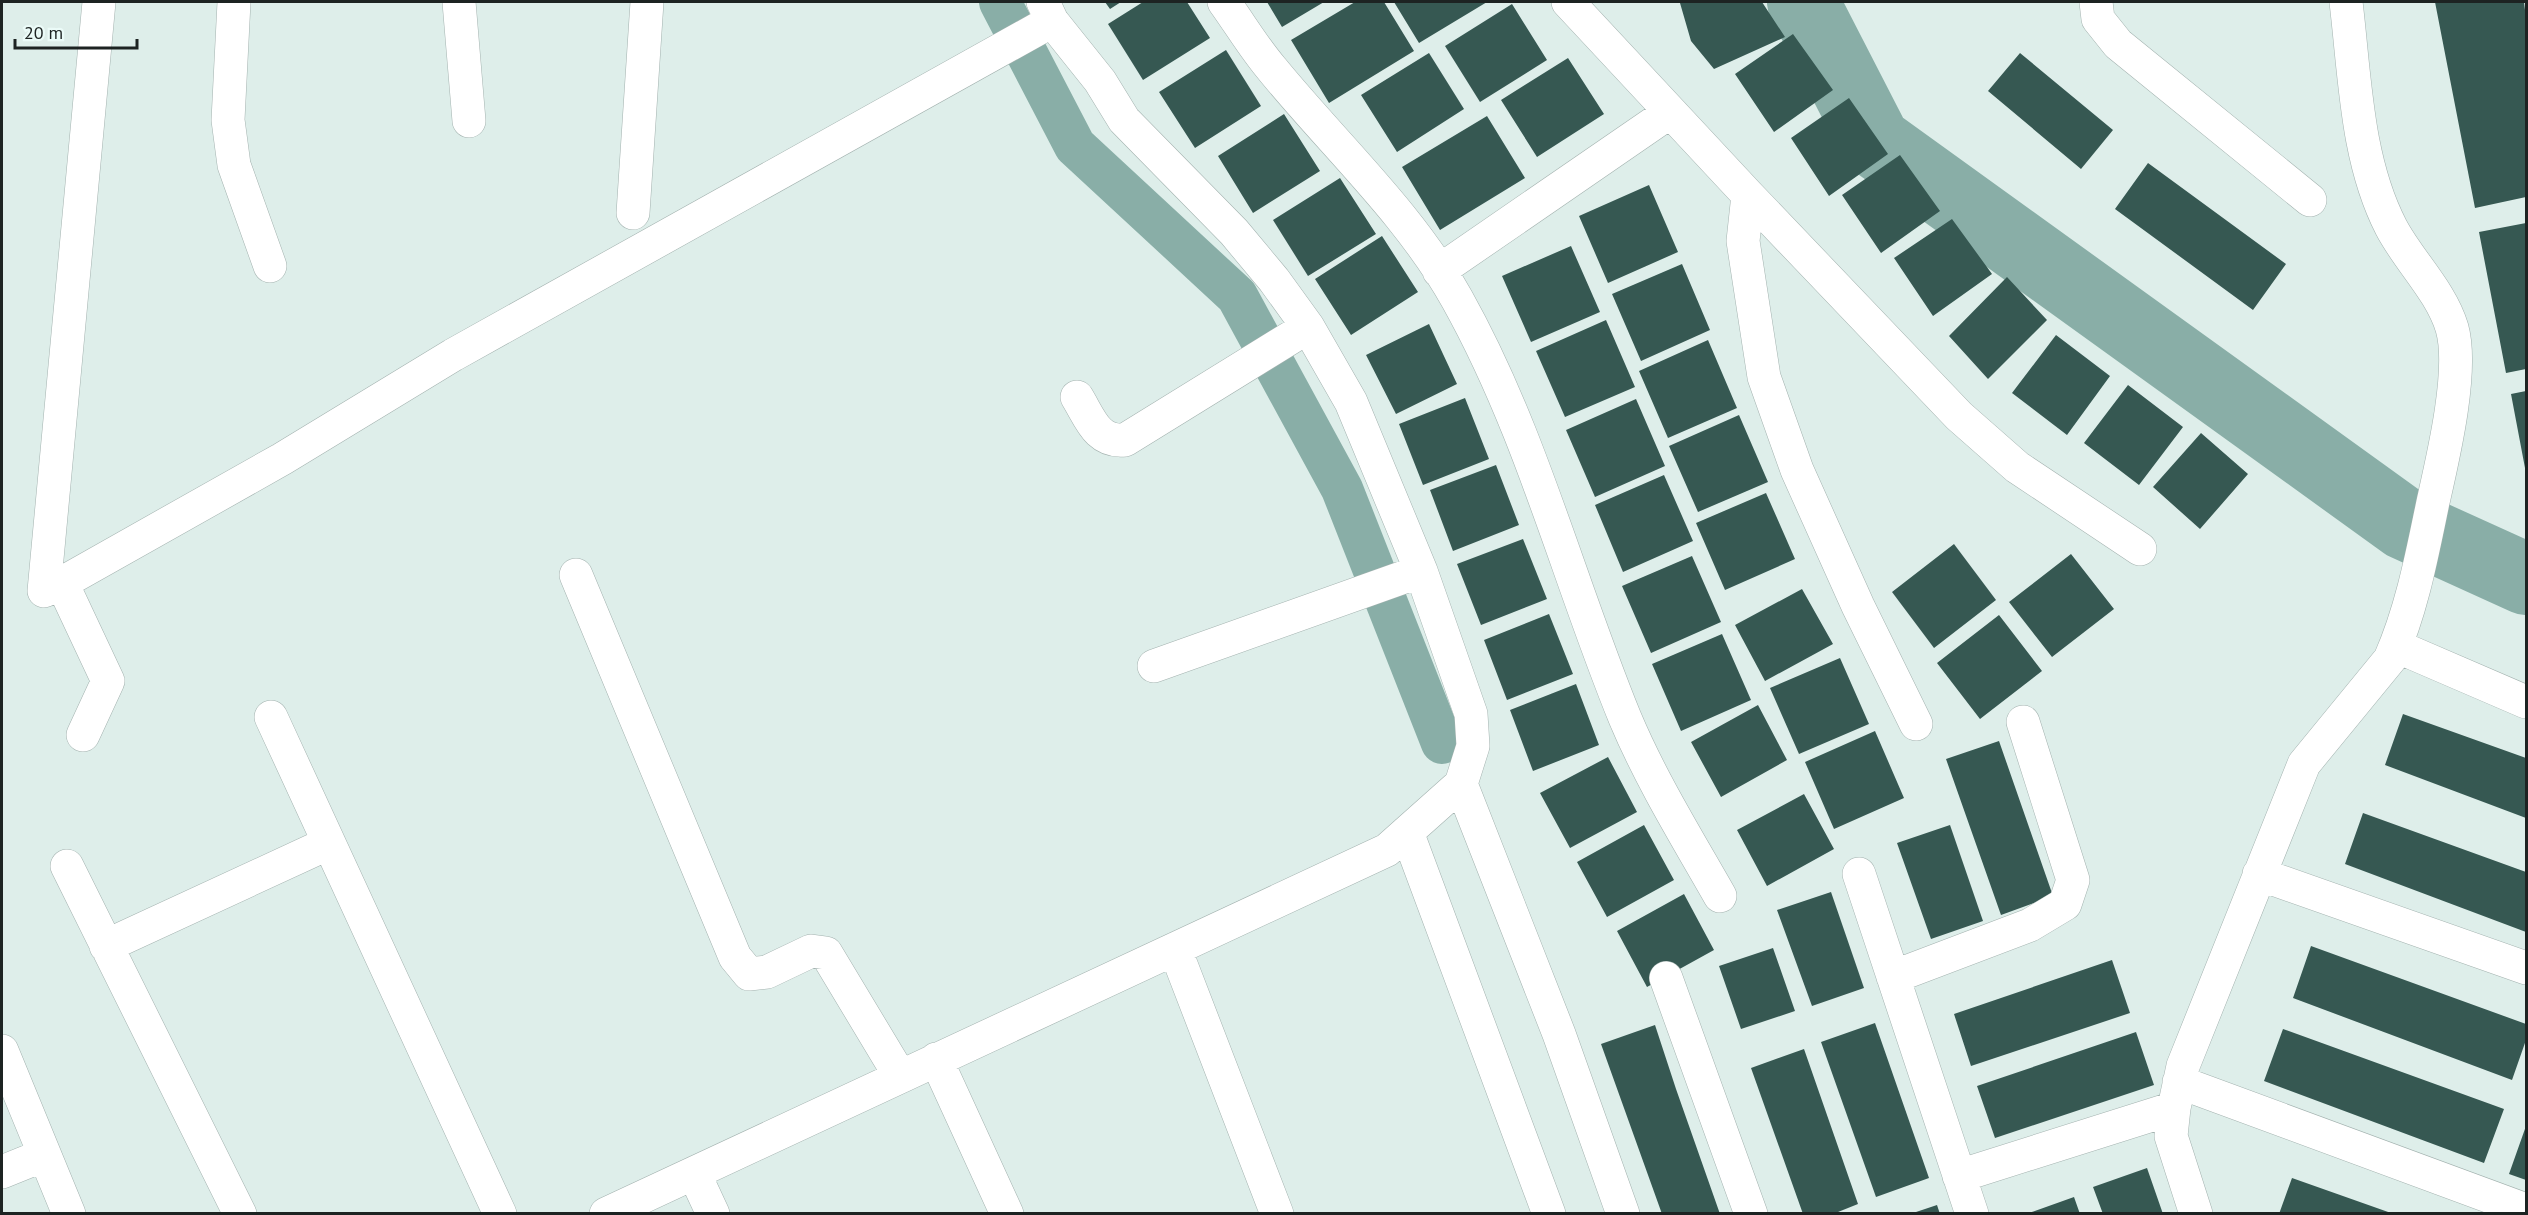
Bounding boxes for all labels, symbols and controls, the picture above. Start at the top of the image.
scale bar [15,12,136,50]
text: 20 m [24,21,63,44]

